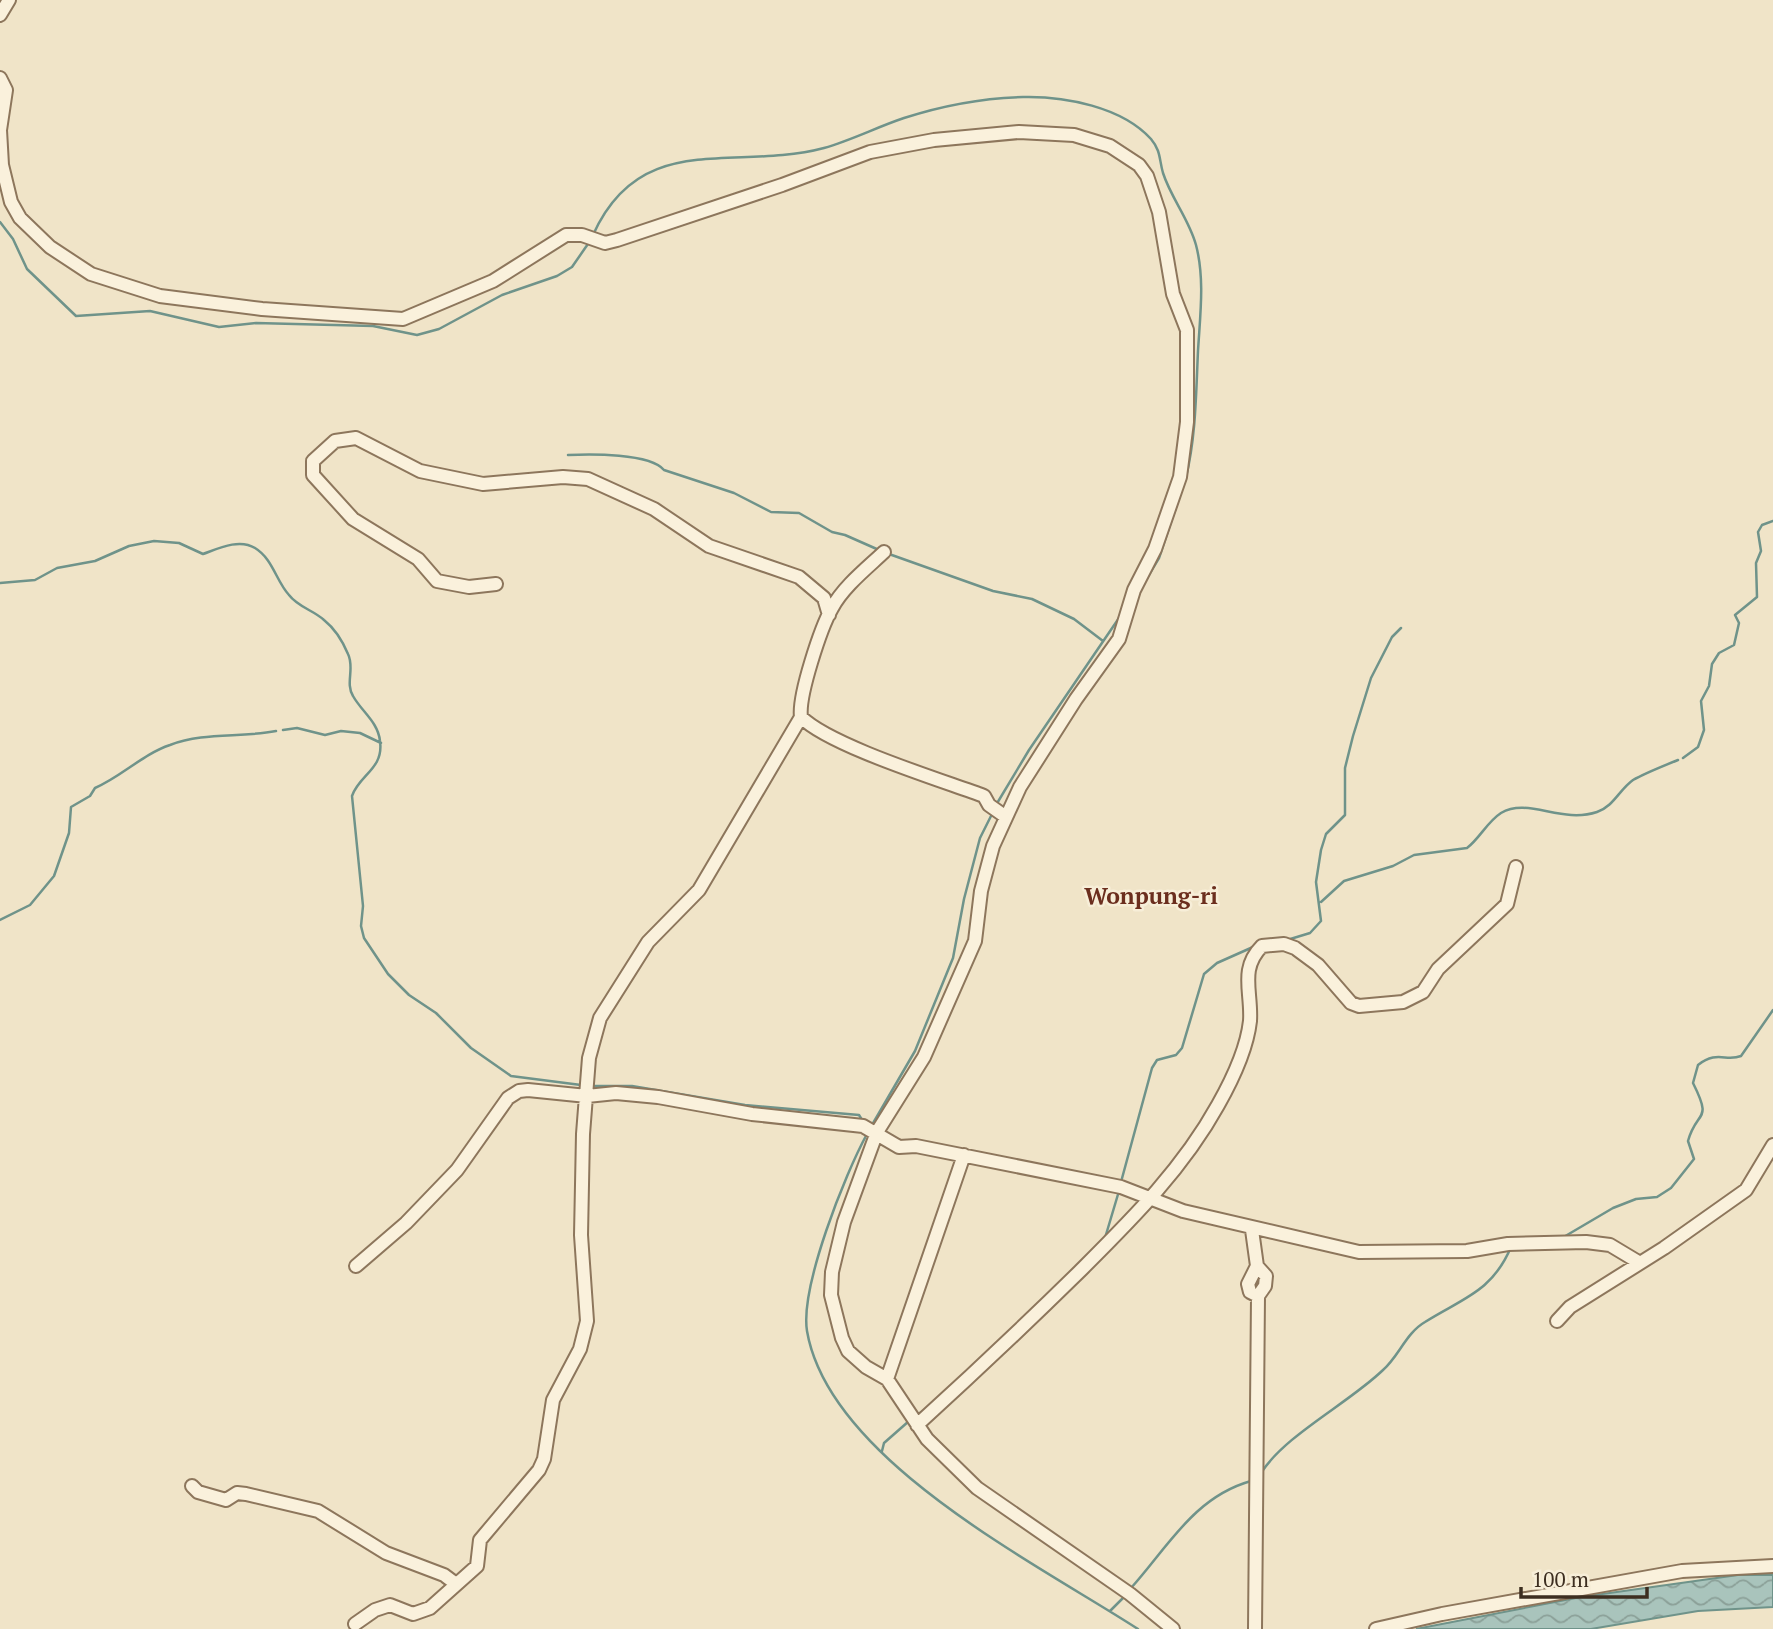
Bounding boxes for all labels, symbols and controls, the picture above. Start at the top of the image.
district label: Wonpung-ri [1084,880,1218,911]
scale bar [1521,1556,1647,1600]
text: 100 m [1532,1565,1589,1593]

